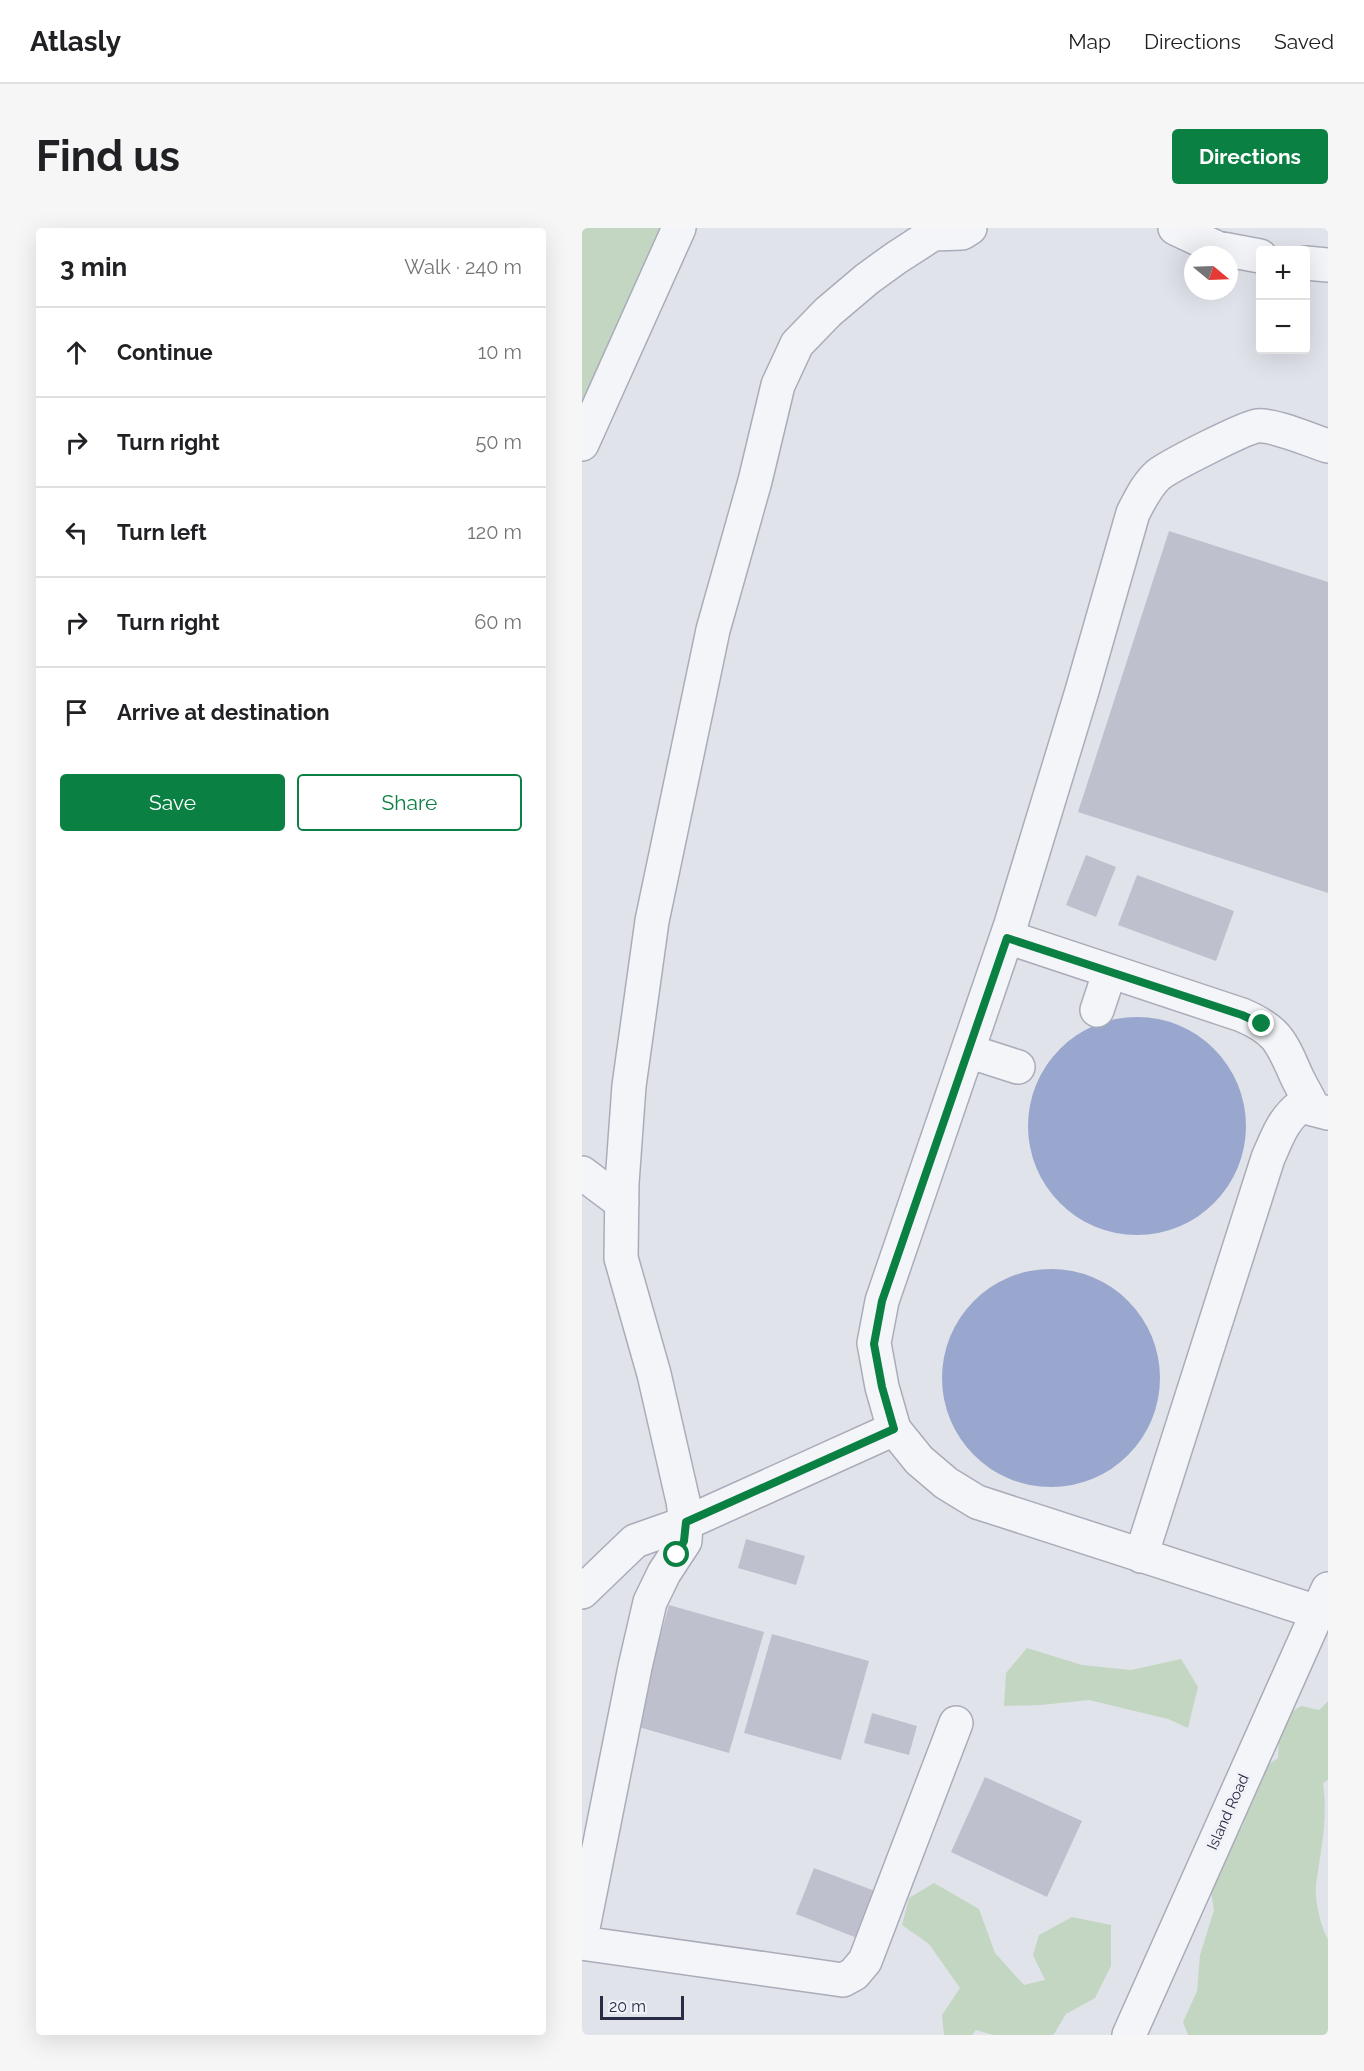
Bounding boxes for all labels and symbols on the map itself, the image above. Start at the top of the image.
north arrow [1184,246,1238,300]
route end [1248,1010,1274,1036]
route start [663,1541,689,1567]
street label: Island Road [1203,1771,1253,1853]
scale bar [600,1993,684,2020]

